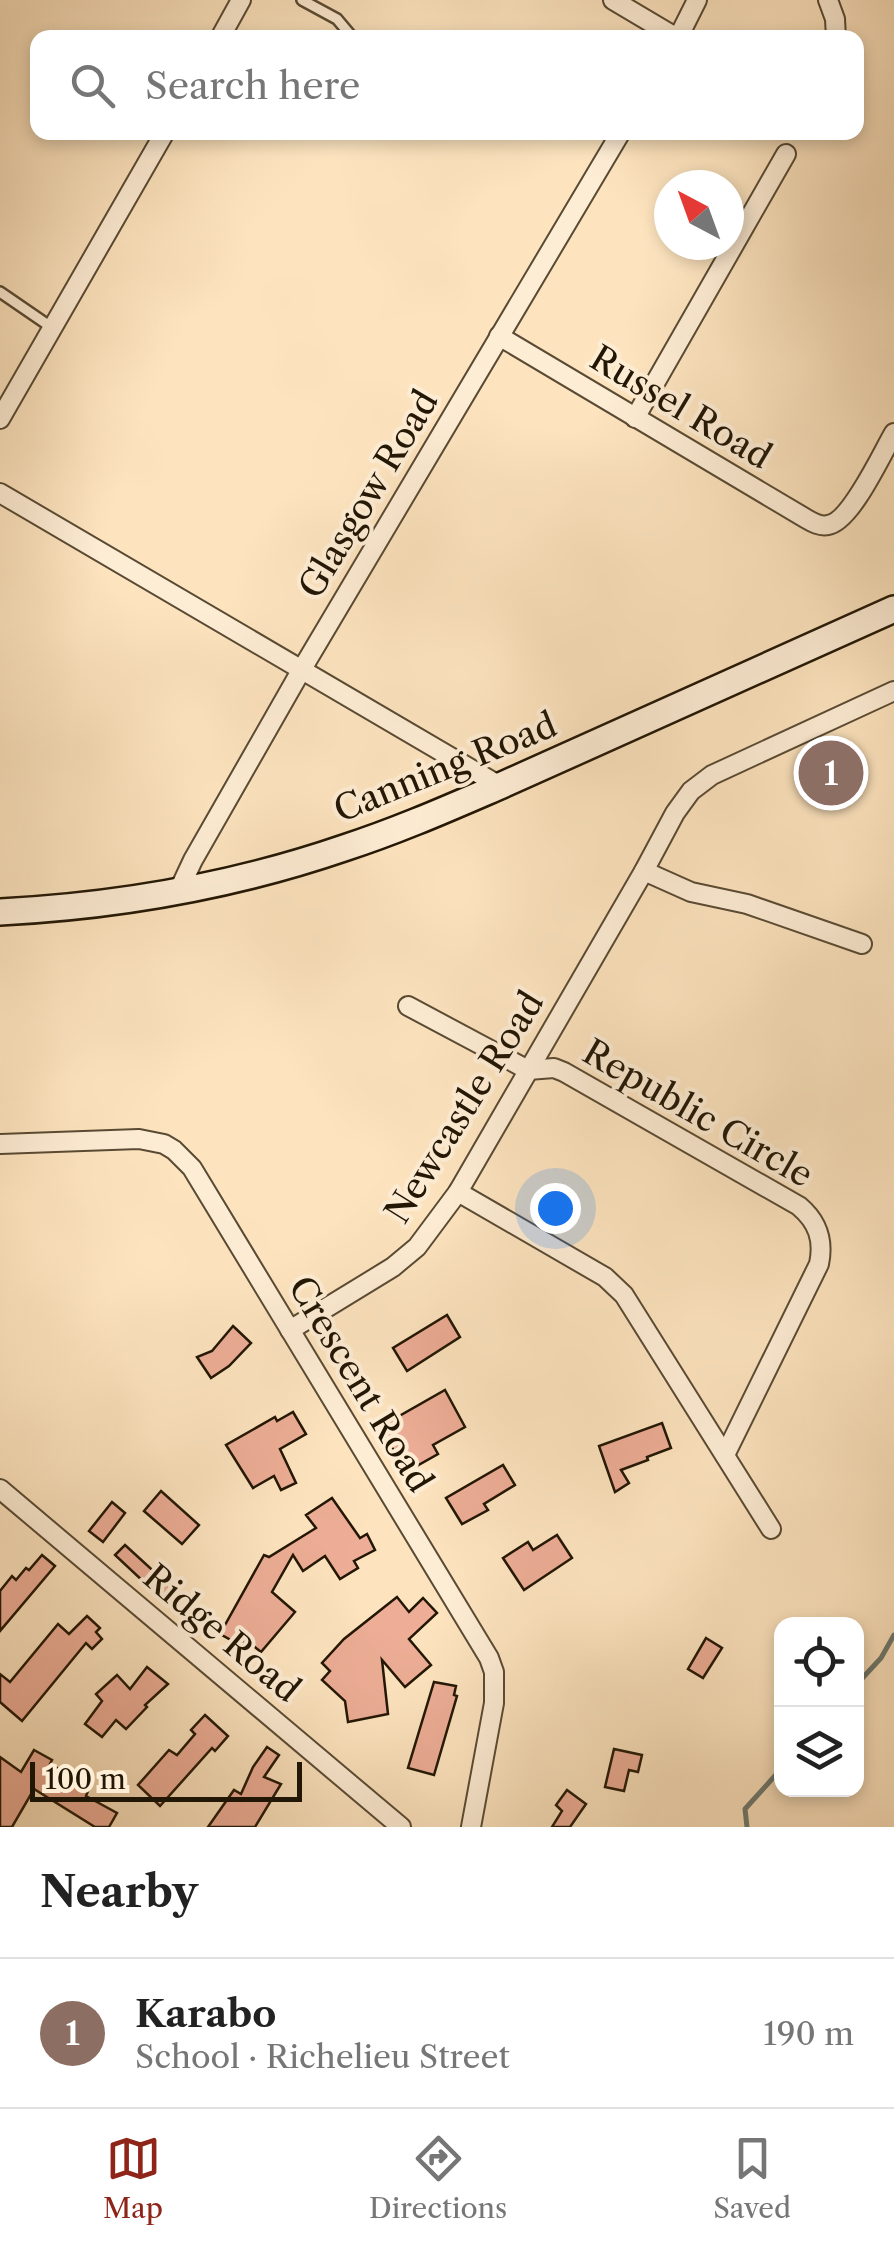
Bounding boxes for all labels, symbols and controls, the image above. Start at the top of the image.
search box [30,30,864,140]
icon: search [65,58,120,113]
text: Search here [145,62,360,109]
north arrow [654,170,744,260]
street label: Russel Road [583,336,779,478]
street label: Glasgow Road [289,382,447,606]
street label: Canning Road [327,703,563,831]
pin: 1 [798,736,864,810]
street label: Newcastle Road [375,983,553,1231]
street label: Republic Circle [575,1030,821,1196]
your location [530,1183,581,1234]
street label: Crescent Road [280,1268,442,1500]
street label: Ridge Road [135,1555,309,1711]
map controls [774,1617,864,1797]
button: locate [774,1617,864,1707]
button: layers [774,1707,864,1797]
scale bar [30,1757,302,1802]
text: 100 m [45,1762,126,1796]
text: Nearby [40,1866,198,1918]
text: Karabo [135,1990,276,2037]
text: 1 [65,2014,80,2053]
text: 190 m [763,2014,854,2053]
text: School · Richelieu Street [135,2037,510,2076]
tab: Map [103,2131,163,2225]
tab: Directions [369,2131,507,2225]
tab: Saved [713,2131,791,2225]

